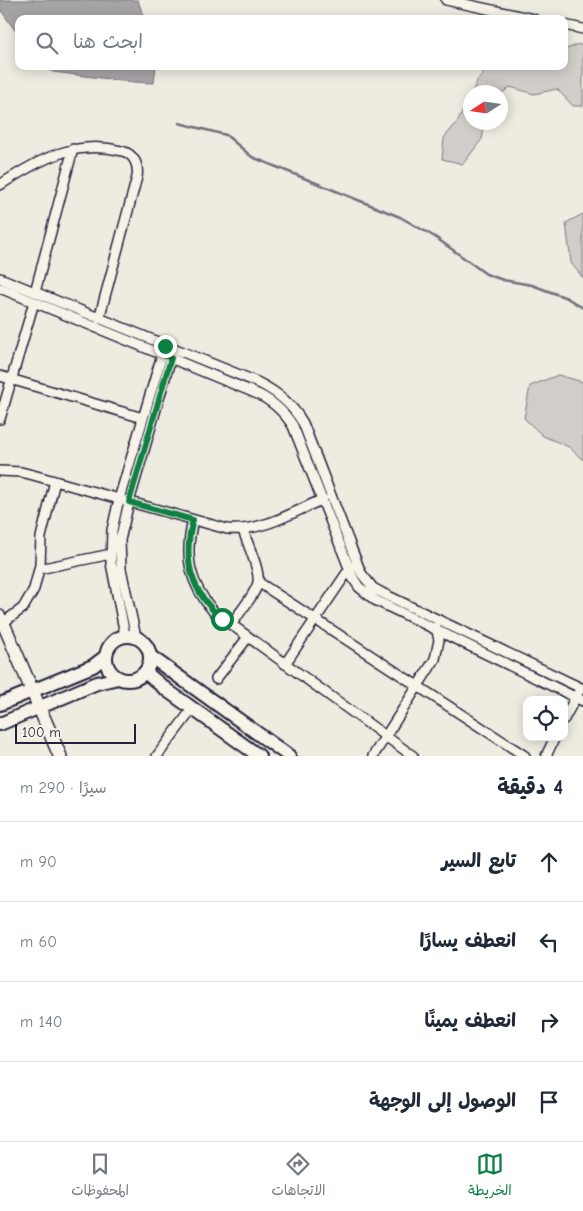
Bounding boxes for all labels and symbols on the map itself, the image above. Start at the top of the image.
north arrow [463,85,508,130]
route end [154,335,177,358]
route start [211,608,234,631]
scale bar [15,721,136,744]

